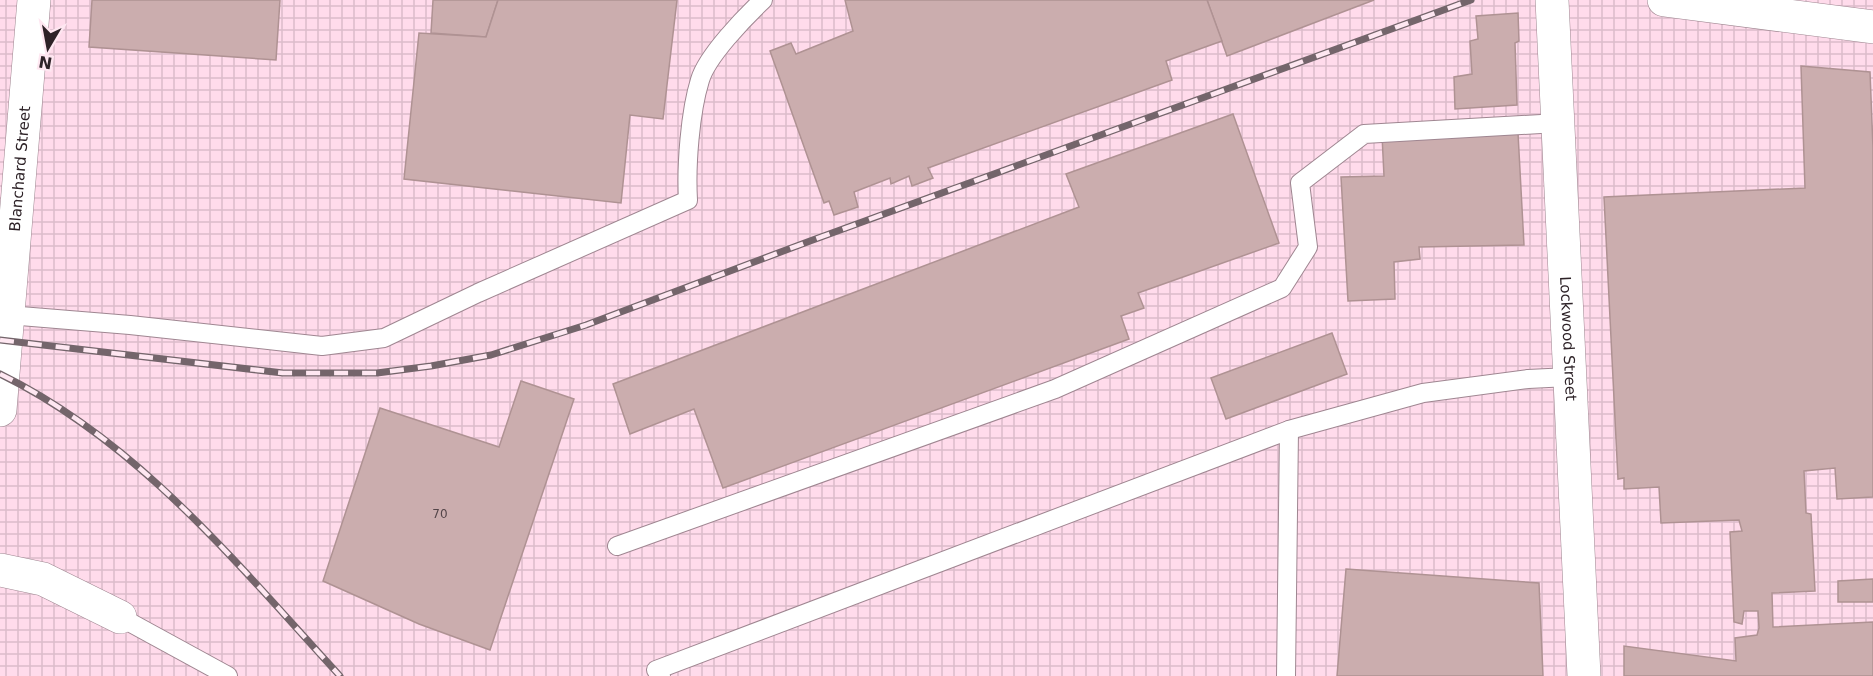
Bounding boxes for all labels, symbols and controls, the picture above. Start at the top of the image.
north arrow [18,18,78,78]
text: N [37,52,54,73]
street label: Blanchard Street [6,105,34,232]
street label: Lockwood Street [1556,276,1580,401]
house number: 70 [432,507,448,521]

